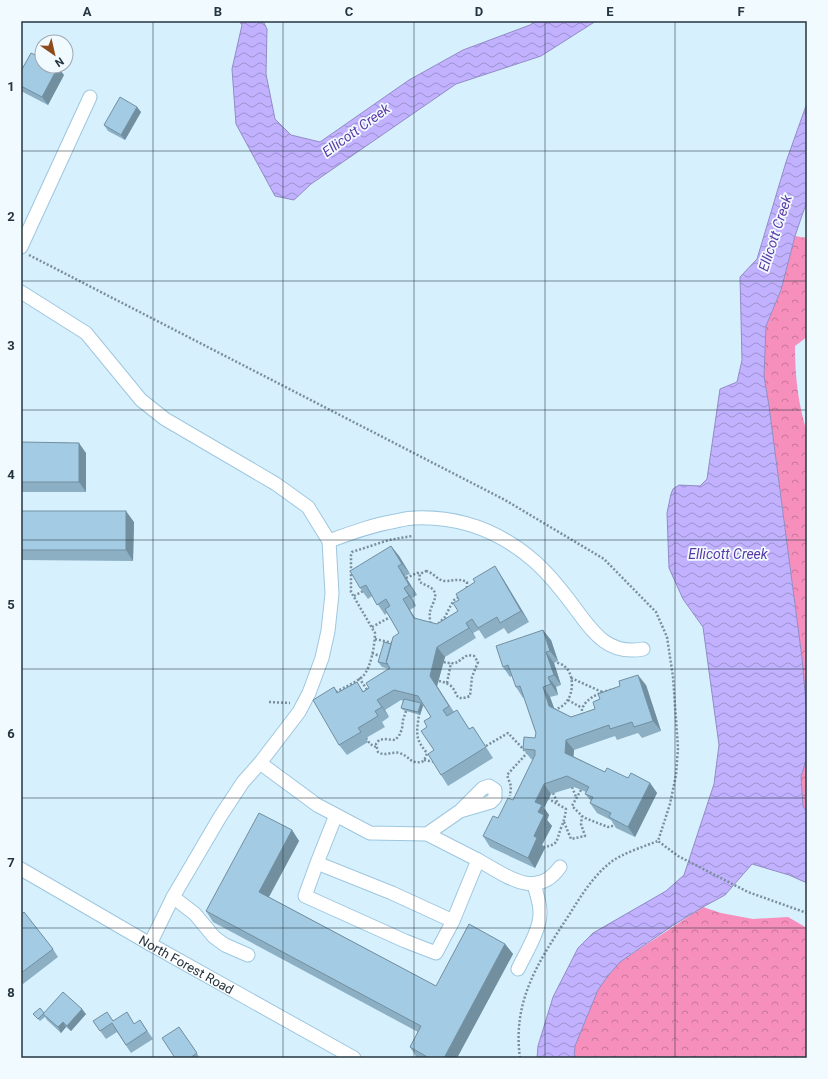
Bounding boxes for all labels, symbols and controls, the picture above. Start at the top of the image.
text: A [83,4,92,19]
text: B [214,4,222,19]
text: C [345,4,354,19]
text: D [475,4,483,19]
text: E [606,4,614,19]
text: F [737,4,745,19]
north arrow [34,34,74,74]
text: N [52,54,66,70]
text: 1 [7,79,15,94]
water label: Ellicott Creek [319,100,394,160]
water label: Ellicott Creek [755,192,795,273]
text: 2 [7,209,15,224]
text: 3 [7,338,15,353]
text: 4 [7,467,15,482]
water label: Ellicott Creek [688,546,769,562]
text: 5 [7,597,15,612]
text: 6 [7,726,15,741]
text: 7 [7,855,15,870]
street label: North Forest Road [136,932,236,997]
text: 8 [7,985,15,1000]

